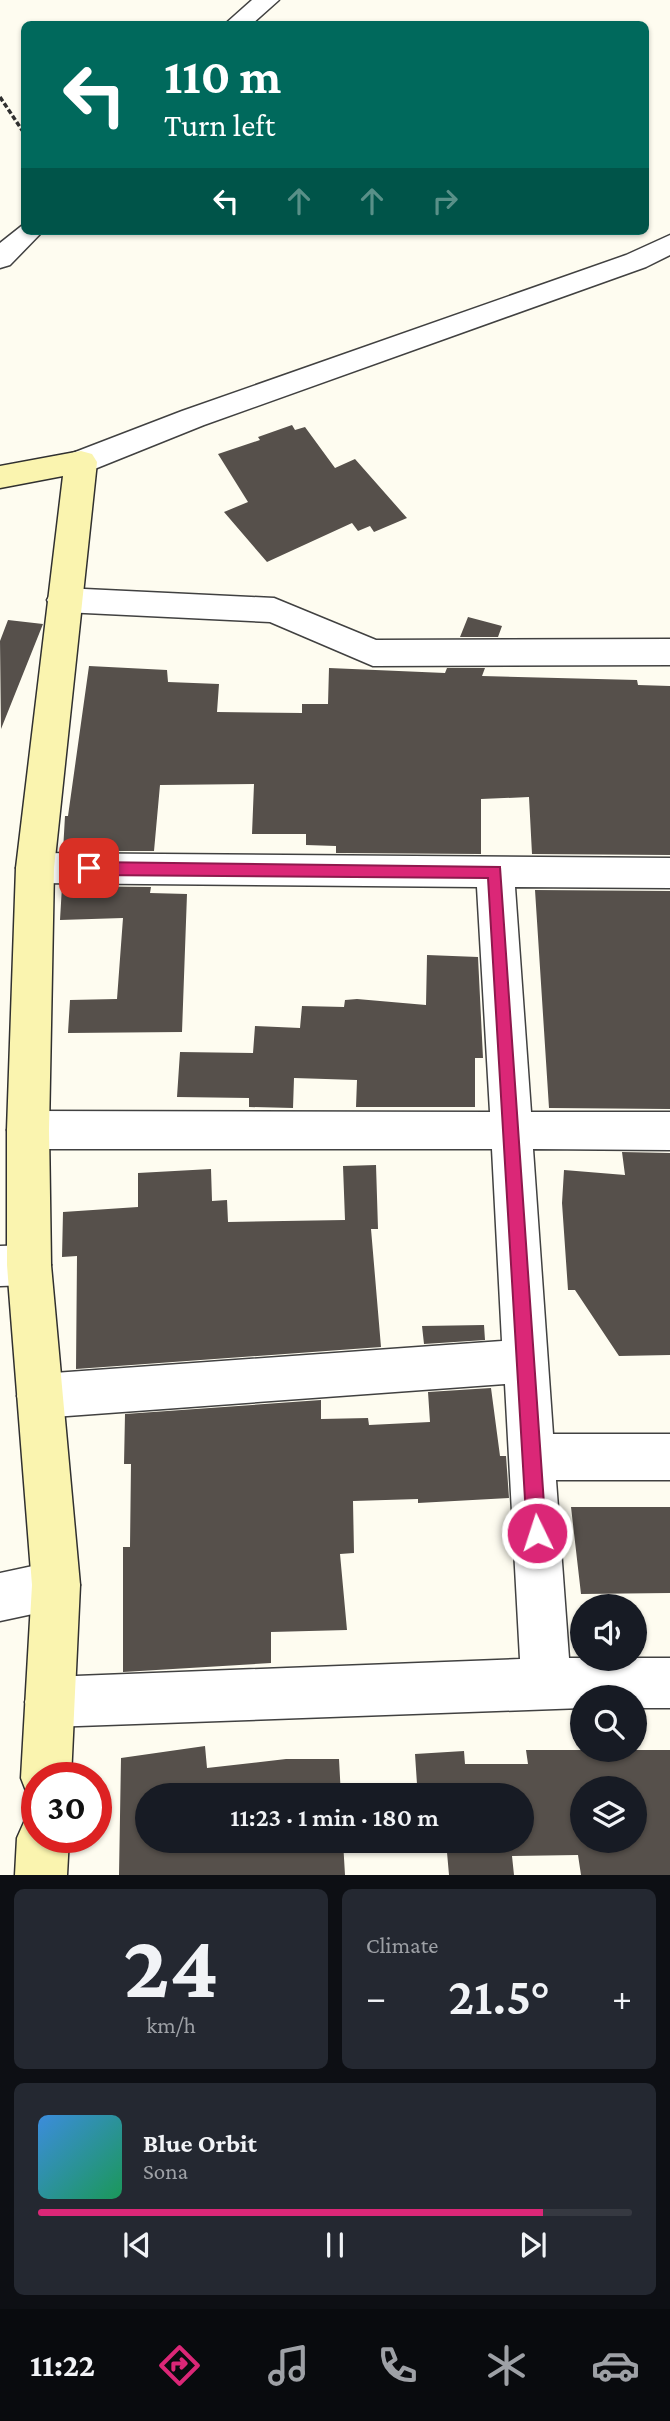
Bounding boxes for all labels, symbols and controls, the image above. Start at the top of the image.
icon: left [49,49,140,140]
text: 110 m [164,49,281,104]
text: Turn left [164,107,275,143]
icon: left [207,182,245,220]
icon: ahead [280,182,318,220]
icon: ahead [353,182,391,220]
icon: right [426,182,464,220]
pin [59,838,119,898]
icon: arrive [70,849,108,887]
position arrow [500,1496,574,1570]
map controls [570,1594,647,1853]
button: sound [570,1594,647,1671]
button: search [570,1685,647,1762]
speed limit sign: 30 [21,1762,112,1853]
button: layers [570,1776,647,1853]
text: 11:23 · 1 min · 180 m [230,1803,439,1832]
text: 24 [123,1915,219,2017]
text: Climate [366,1932,438,1958]
text: 21.5° [448,1967,550,2025]
text: − [366,1976,386,2018]
text: + [612,1976,632,2018]
text: km/h [146,2012,196,2038]
text: Blue Orbit [143,2129,257,2158]
text: Sona [143,2158,188,2184]
icon: previous [118,2226,156,2264]
icon: pause [316,2226,354,2264]
icon: next [514,2226,552,2264]
icon: directions [155,2341,204,2390]
icon: music [264,2341,313,2390]
icon: phone [373,2341,422,2390]
icon: climate [482,2341,531,2390]
icon: car [591,2341,640,2390]
text: 11:22 [30,2347,95,2383]

